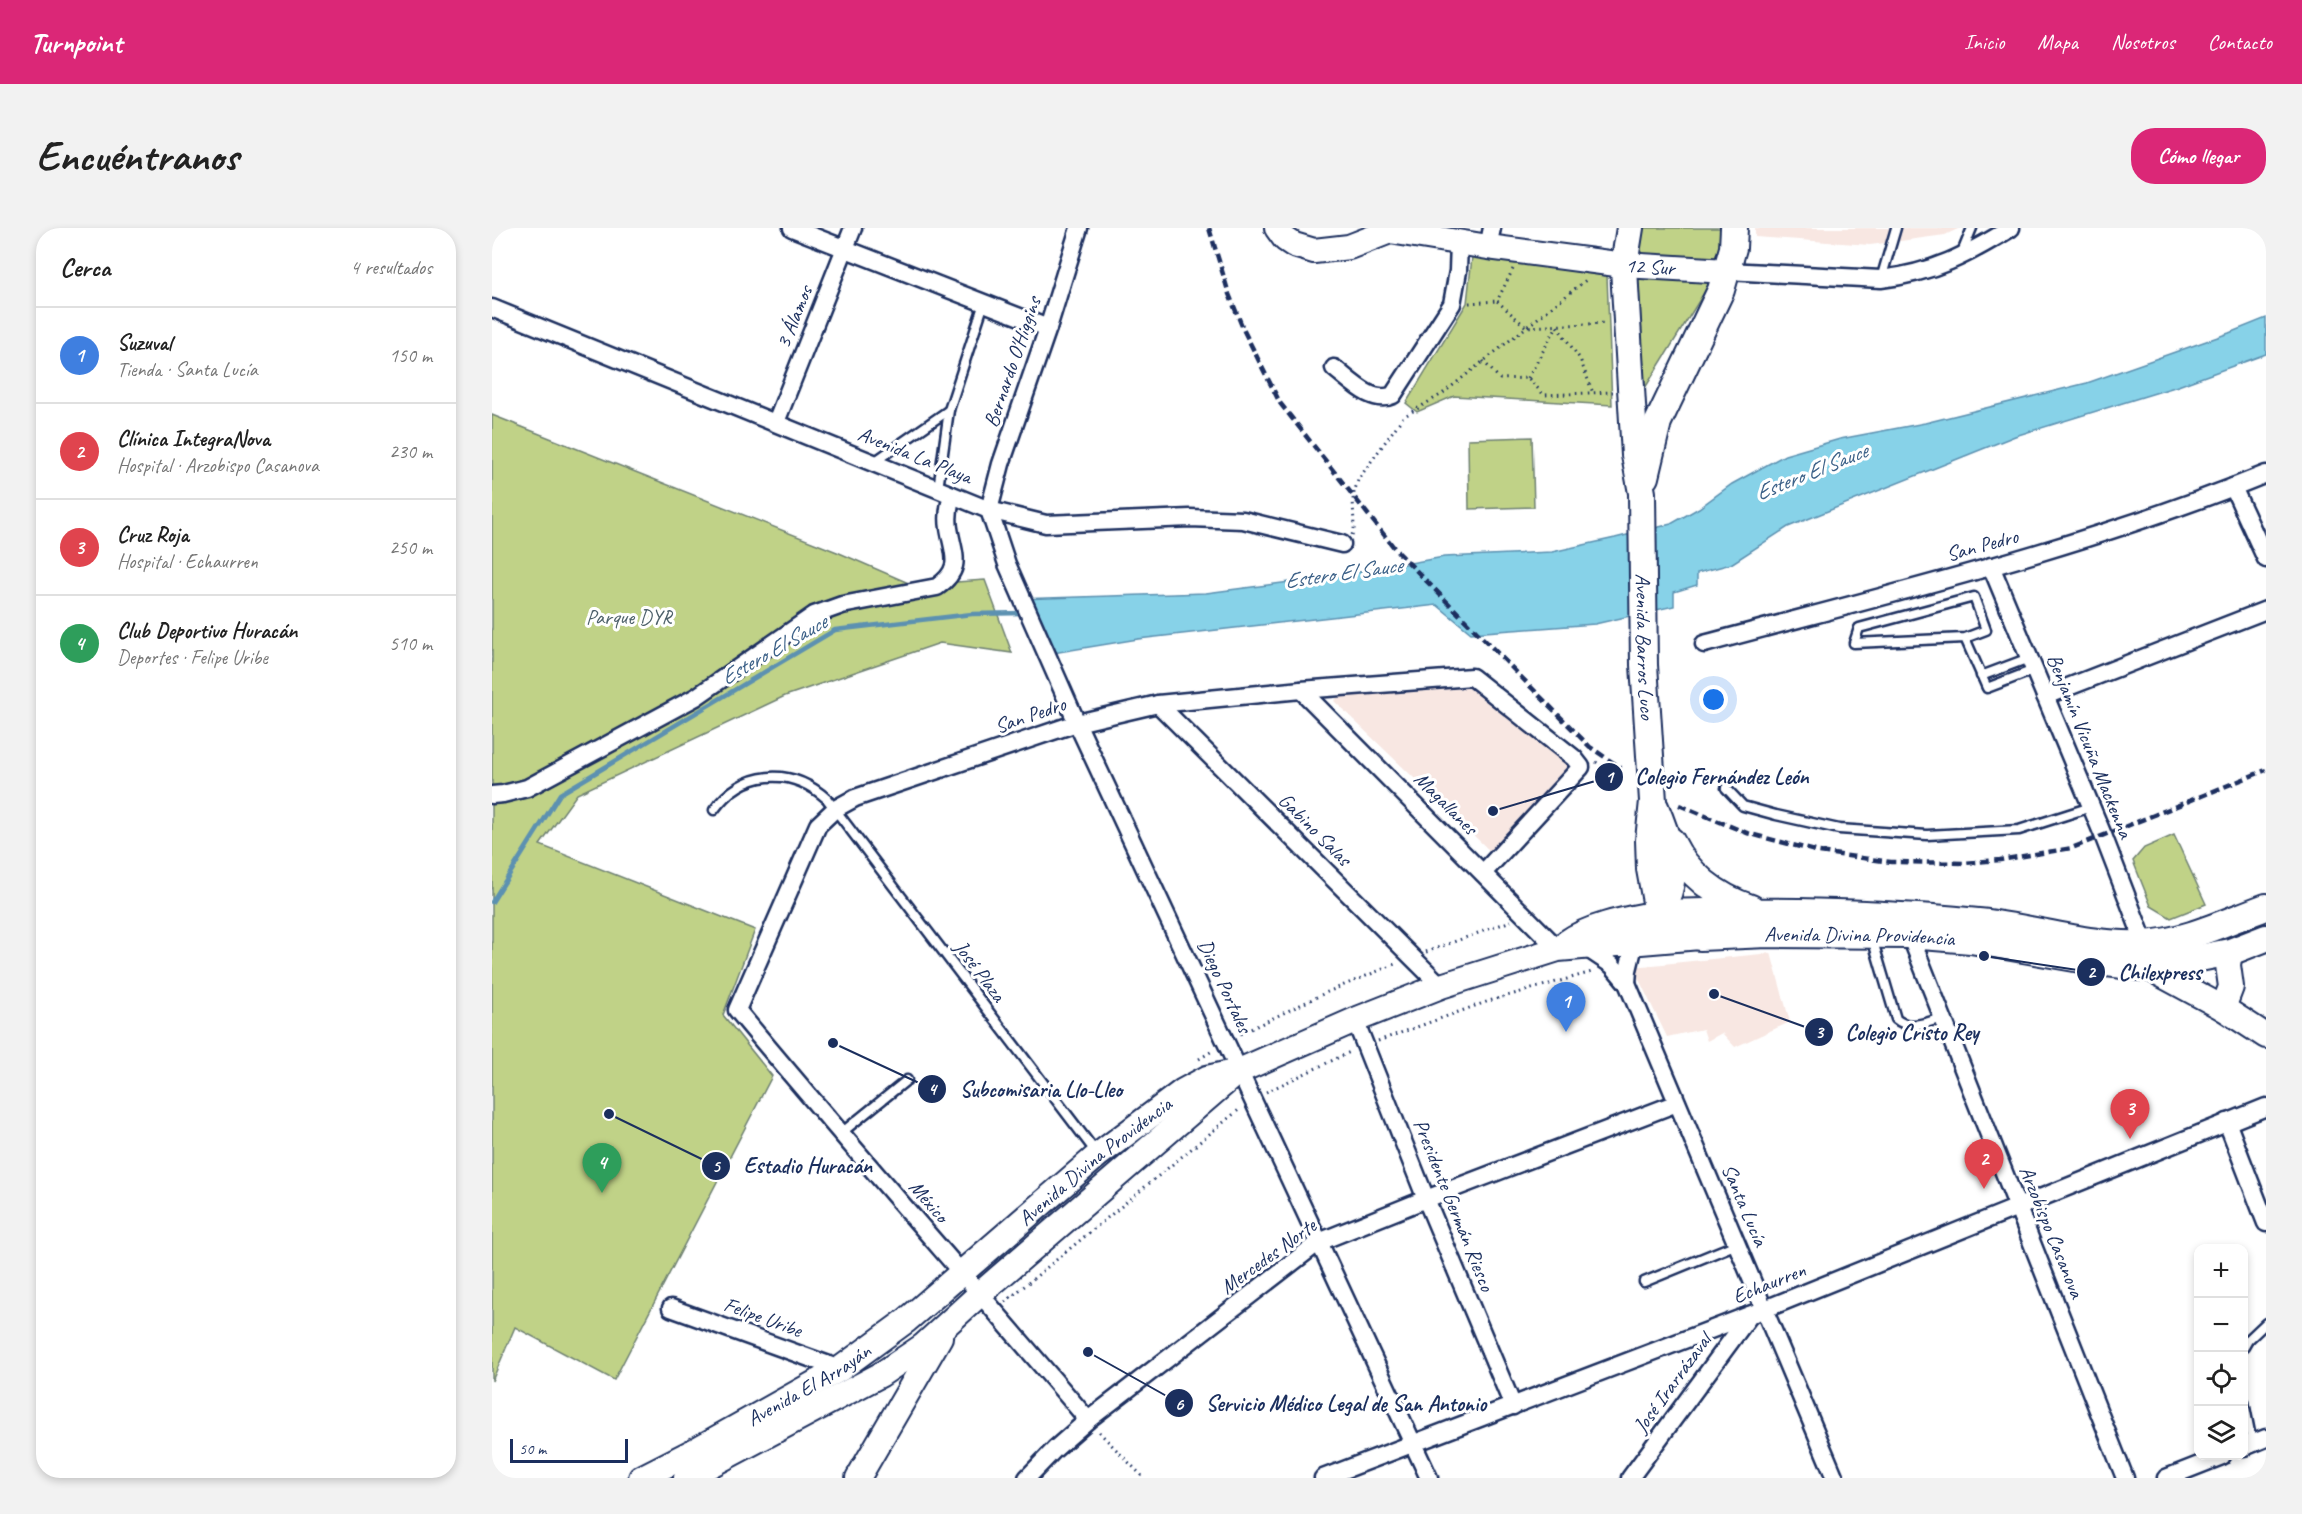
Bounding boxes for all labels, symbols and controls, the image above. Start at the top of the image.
text: Turnpoint [30,25,122,60]
text: Inicio [1964,29,2004,55]
text: Mapa [2037,29,2078,55]
text: Nosotros [2111,29,2175,55]
text: Contacto [2208,29,2272,55]
button: Cómo llegar [2131,128,2266,184]
text: Encuéntranos [36,130,238,183]
text: Cerca [60,251,110,284]
street label: 12 Sur [1625,252,1678,281]
text: 4 resultados [350,255,432,280]
street label: 3 Álamos [770,280,819,352]
street label: Bernardo O'Higgins [978,292,1047,430]
text: Suzuval [117,329,172,357]
text: 1 [75,343,84,368]
text: 150 m [389,343,432,368]
text: Tienda · Santa Lucía [117,357,257,382]
street label: Avenida La Playa [854,420,978,490]
text: Clínica IntegraNova [117,425,270,453]
water label: Estero El Sauce [1751,435,1875,507]
text: 2 [75,439,84,464]
text: 230 m [389,439,432,464]
text: Hospital · Arzobispo Casanova [117,453,319,478]
text: Cruz Roja [117,521,189,549]
street label: San Pedro [1943,523,2022,567]
text: 3 [75,535,84,560]
text: 250 m [389,535,432,560]
text: Hospital · Echaurren [117,549,258,574]
water label: Estero El Sauce [1283,550,1407,595]
street label: Avenida Barros Luco [1630,573,1661,722]
park label: Parque DYR [586,604,674,630]
water label: Estero El Sauce [715,606,835,691]
text: Club Deportivo Huracán [117,617,297,645]
text: 4 [75,631,84,656]
text: 510 m [389,631,432,656]
text: Deportes · Felipe Uribe [117,645,268,670]
street label: Benjamín Vicuña Mackenna [2041,650,2140,844]
your location [1699,685,1728,714]
street label: San Pedro [991,690,1070,739]
callout: Colegio Fernández León [1594,757,1821,797]
text: Colegio Fernández León [1635,763,1810,791]
street label: Magallanes [1409,766,1485,842]
text: 1 [1605,766,1615,788]
street label: Gabino Salas [1273,787,1358,872]
street label: Avenida Divina Providencia [1764,921,1957,952]
street label: José Plaza [948,934,1013,1008]
street label: Diego Portales [1192,935,1259,1039]
callout: Chilexpress [2076,952,2213,992]
text: Chilexpress [2118,959,2204,987]
text: 2 [2087,961,2097,983]
pin: 1 [1546,982,1586,1032]
callout: Colegio Cristo Rey [1804,1012,1991,1052]
text: Colegio Cristo Rey [1846,1019,1981,1047]
text: 3 [1815,1021,1825,1043]
callout: Subcomisaria Llo-Lleo [917,1069,1134,1109]
text: Subcomisaria Llo-Lleo [960,1076,1124,1104]
text: 4 [928,1078,938,1100]
street label: Avenida Divina Providencia [1013,1090,1178,1231]
pin: 3 [2110,1090,2150,1139]
street label: Presidente Germán Riesco [1408,1115,1501,1296]
pin: 2 [1964,1140,2004,1189]
pin: 4 [582,1144,622,1193]
callout: Estadio Huracán [701,1146,884,1186]
text: Estadio Huracán [744,1152,873,1180]
text: 5 [712,1155,722,1177]
street label: Santa Lucía [1716,1160,1775,1252]
street label: Arzobispo Casanova [2014,1162,2091,1304]
street label: México [903,1174,956,1230]
street label: Mercedes Norte [1215,1212,1322,1300]
map controls [2194,1244,2248,1460]
button: + [2194,1244,2248,1298]
street label: Echaurren [1729,1256,1810,1309]
street label: Felipe Uribe [720,1291,807,1343]
button: − [2194,1298,2248,1352]
street label: José Irarrázaval [1627,1325,1719,1439]
street label: Avenida El Arrayán [742,1338,876,1432]
button: locate [2194,1352,2248,1406]
callout: Servicio Médico Legal de San Antonio [1164,1383,1498,1423]
text: Servicio Médico Legal de San Antonio [1206,1390,1488,1418]
text: 6 [1175,1393,1185,1415]
button: layers [2194,1406,2248,1460]
scale bar [510,1436,628,1464]
text: 50 m [519,1439,546,1459]

